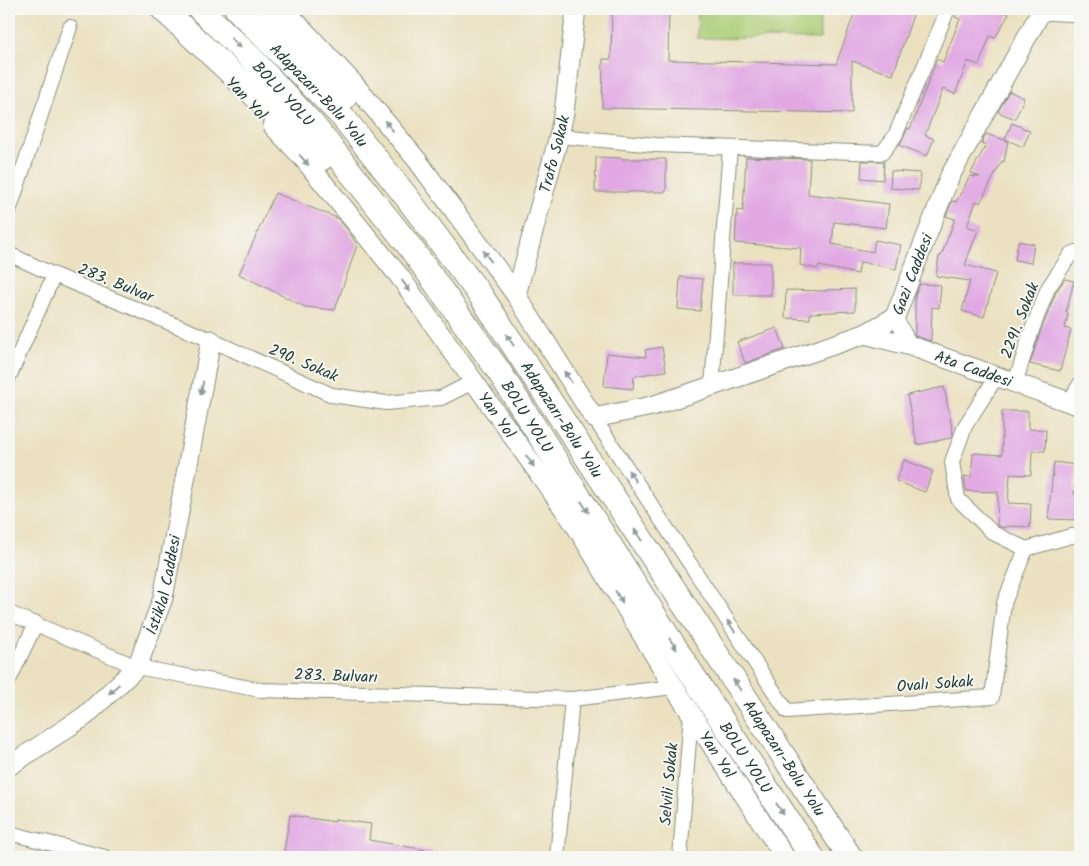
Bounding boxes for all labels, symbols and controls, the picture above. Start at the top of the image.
one-way arrow [229,36,241,48]
street label: Adapazarı-Bolu Yolu [263,38,374,154]
street label: BOLU YOLU [246,56,320,133]
street label: Yan Yol [219,71,273,127]
street label: Trafo Sokak [533,113,577,196]
one-way arrow [383,121,395,133]
one-way arrow [298,153,309,166]
street label: Gazi Caddesi [886,229,941,319]
one-way arrow [482,249,492,263]
street label: 283. Bulvar [74,257,159,311]
street label: 2291. Sokak [994,278,1047,362]
one-way arrow [401,279,411,292]
one-way arrow [505,334,515,347]
street label: 290. Sokak [265,337,343,389]
street label: Ata Caddesi [931,344,1017,395]
street label: Adapazarı-Bolu Yolu [513,357,609,484]
one-way arrow [563,370,573,383]
street label: BOLU YOLU [494,376,559,459]
one-way arrow [198,380,206,396]
street label: Yan Yol [471,387,521,444]
one-way arrow [525,454,535,468]
one-way arrow [627,469,637,482]
one-way arrow [580,500,590,513]
one-way arrow [633,528,643,541]
street label: İstiklal Caddesi [139,532,189,639]
one-way arrow [615,591,624,604]
one-way arrow [726,619,736,633]
one-way arrow [668,637,677,650]
street label: 283. Bulvarı [294,663,378,690]
street label: Ovalı Sokak [896,669,975,700]
one-way arrow [732,678,741,692]
one-way arrow [108,683,120,695]
street label: Adapazarı-Bolu Yolu [736,695,831,822]
street label: BOLU YOLU [712,717,778,799]
street label: Yan Yol [692,726,741,784]
street label: Selvili Sokak [653,741,686,826]
one-way arrow [776,803,785,816]

